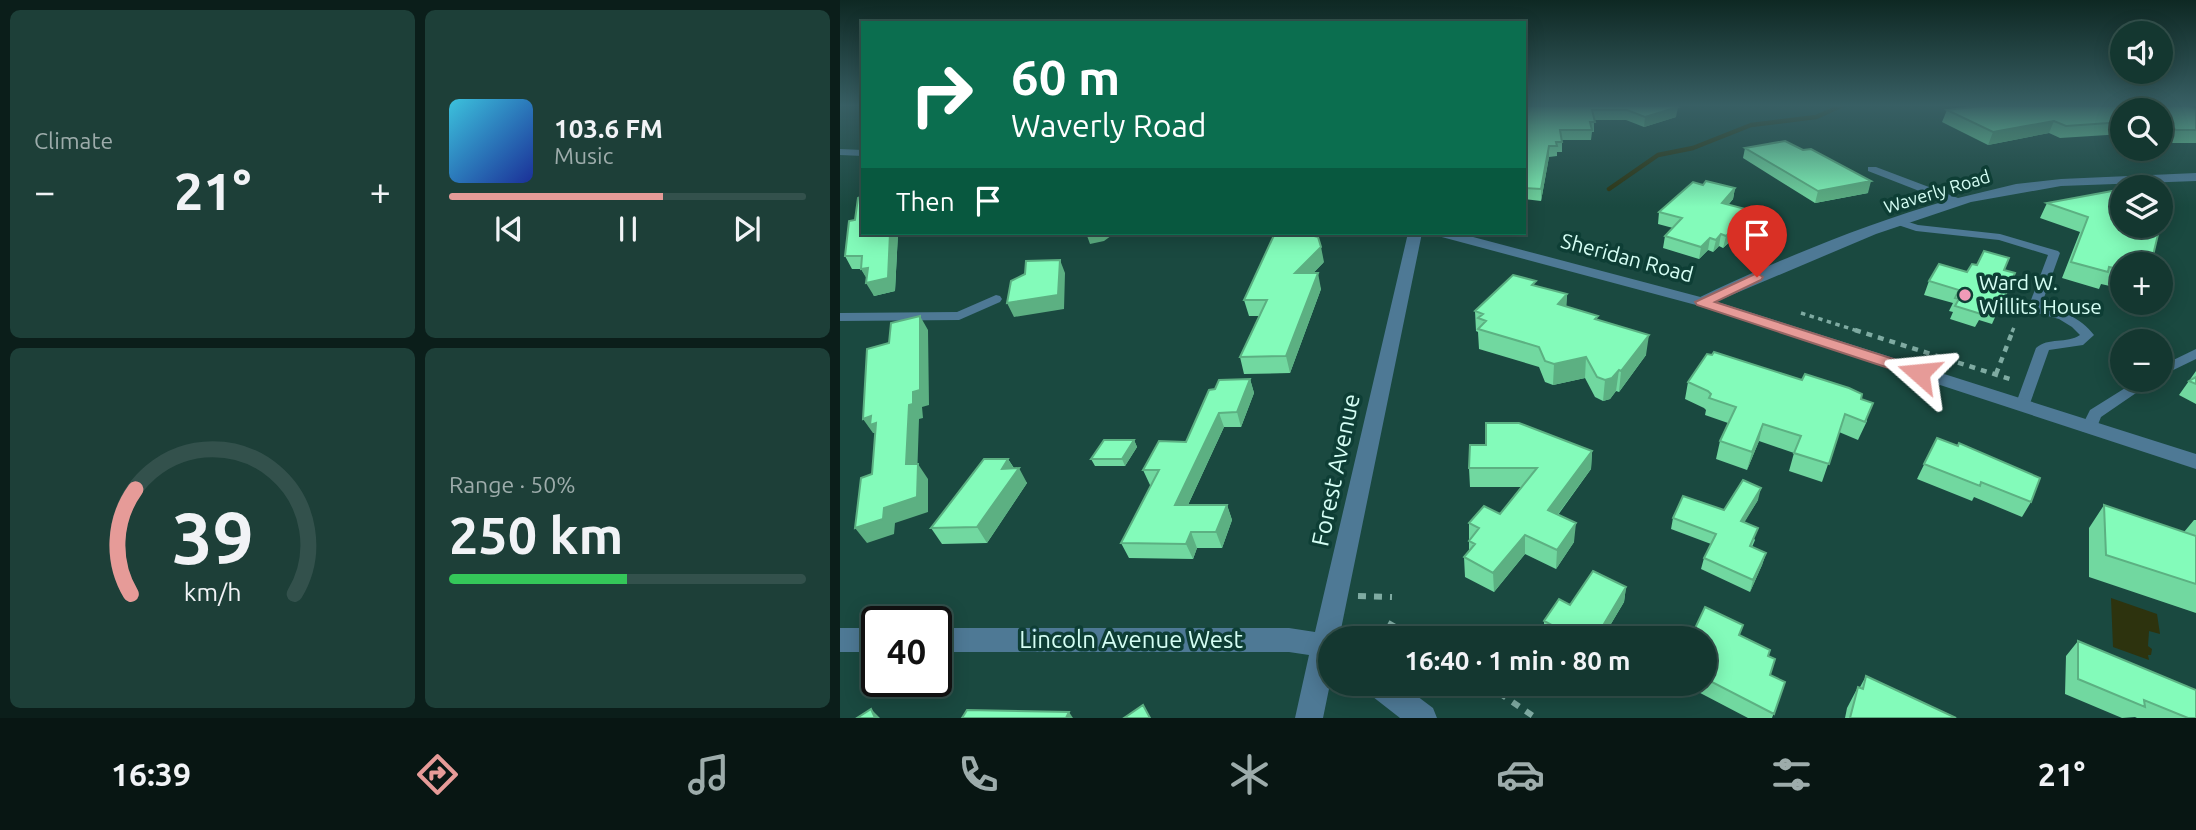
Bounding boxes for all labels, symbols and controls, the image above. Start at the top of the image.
map controls [2110,21,2173,392]
button: sound [2110,21,2173,84]
icon: right [896,49,987,140]
text: 60 m [1011,49,1120,104]
button: search [2110,98,2173,161]
text: Waverly Road [1011,107,1207,143]
text: 103.6 FM [554,114,663,143]
text: Climate [34,128,113,153]
text: Music [554,143,613,168]
text: 21° [174,162,251,220]
street label: Waverly Road [1881,165,1992,217]
text: − [34,170,55,212]
text: + [370,170,391,212]
button: layers [2110,175,2173,238]
icon: arrive [969,182,1007,220]
text: Then [896,187,955,216]
pin [1727,205,1787,277]
icon: previous [490,210,528,248]
icon: pause [609,210,647,248]
icon: next [728,210,766,248]
icon: arrive [1738,216,1776,254]
street label: Sheridan Road [1559,228,1696,286]
button: + [2110,252,2173,315]
place label: Ward W. Willits House [1979,270,2102,318]
marker: Ward W. Willits House [1957,287,1973,303]
button: − [2110,329,2173,392]
position arrow [1882,336,1956,410]
street label: Forest Avenue [1306,391,1365,549]
text: Range · 50% [449,472,576,497]
text: 39 [171,496,254,578]
text: 250 km [449,506,623,564]
text: km/h [184,578,241,606]
speed limit sign: 40 [861,606,952,697]
street label: Lincoln Avenue West [1019,626,1243,653]
text: 16:40 · 1 min · 80 m [1404,646,1631,675]
icon: directions [413,750,462,799]
icon: music [684,750,733,799]
icon: phone [954,750,1003,799]
icon: climate [1225,750,1274,799]
icon: car [1496,750,1545,799]
icon: filters [1767,750,1816,799]
text: 16:39 [111,756,191,792]
text: 21° [2038,756,2085,792]

